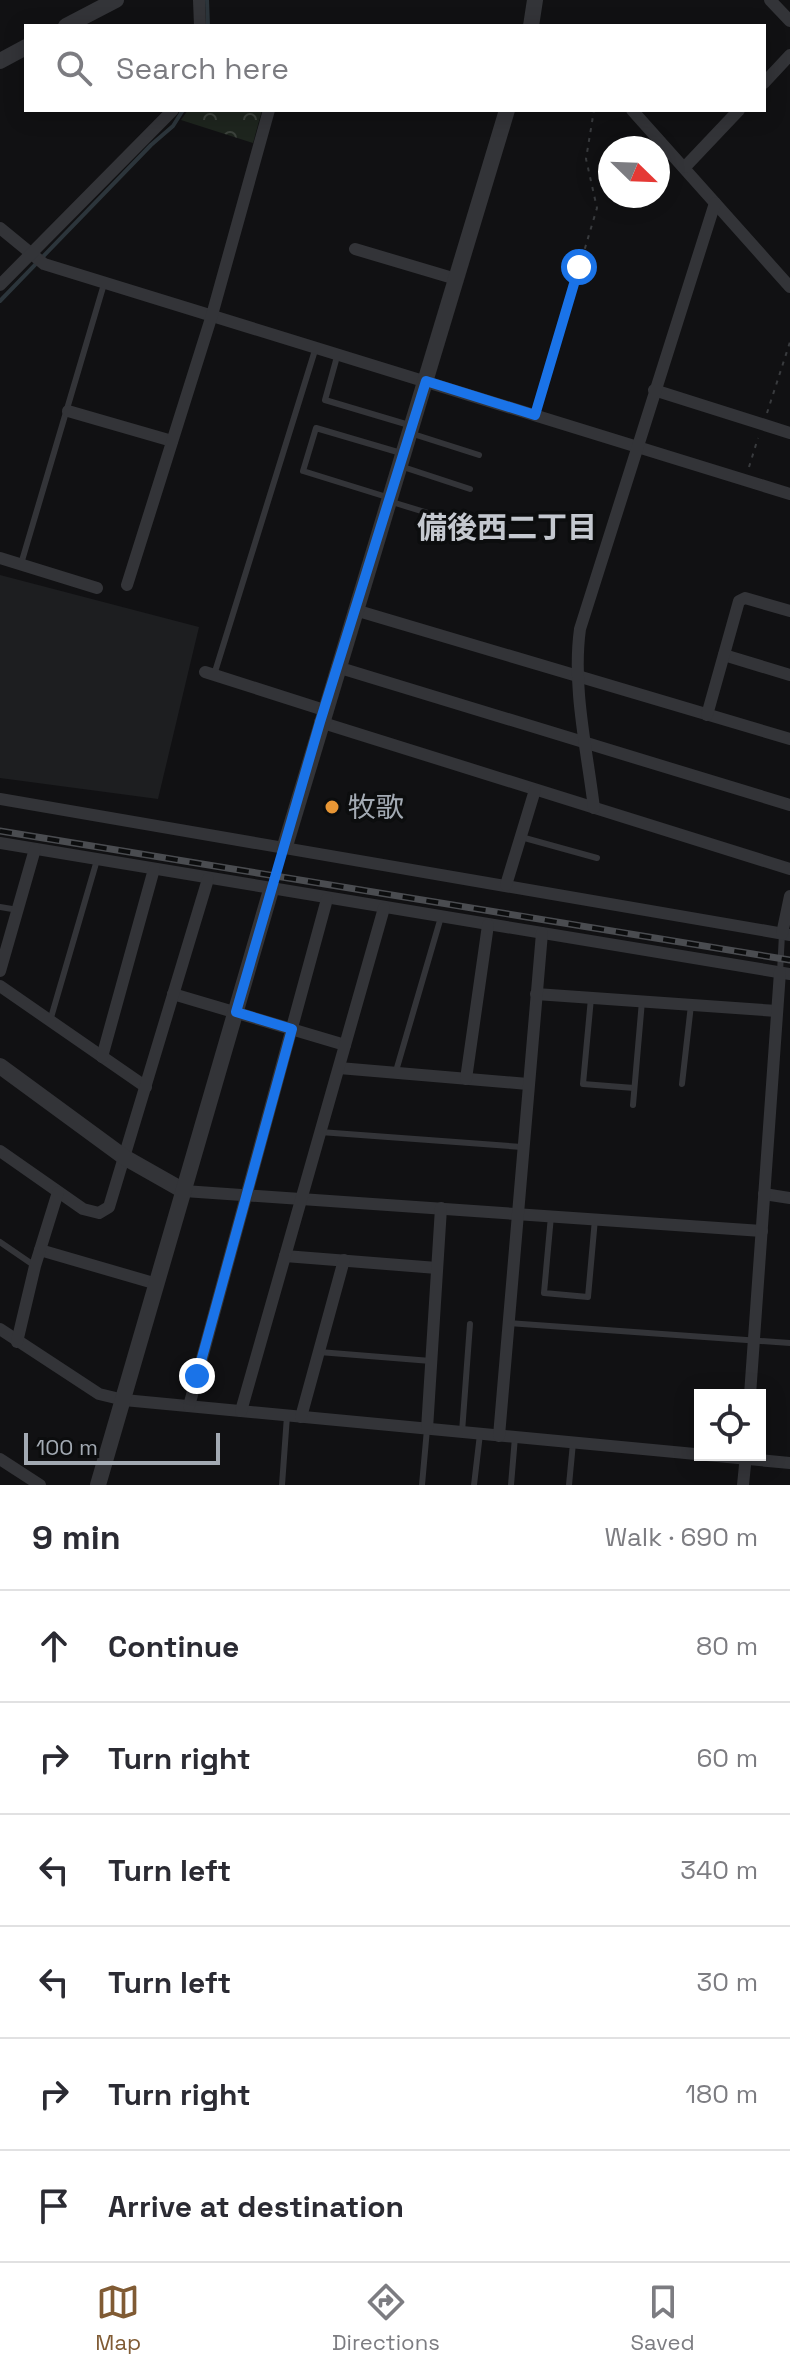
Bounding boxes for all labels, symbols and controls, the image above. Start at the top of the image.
search box [24,24,766,112]
icon: search [52,46,96,90]
text: Search here [116,49,289,88]
north arrow [598,136,670,208]
route start [561,249,597,285]
district label: 備後西二丁目 [417,508,597,547]
place label: 牧歌 [348,789,404,825]
marker: 牧歌 [323,798,341,816]
route end [179,1358,215,1394]
map controls [694,1389,766,1461]
button: locate [694,1389,766,1461]
scale bar [24,1429,220,1465]
text: 100 m [36,1433,98,1461]
text: 9 min [32,1516,121,1559]
text: Walk · 690 m [604,1520,758,1554]
icon: ahead [32,1624,76,1668]
text: Continue [108,1627,239,1666]
text: 80 m [696,1629,758,1663]
icon: right [32,1736,76,1780]
text: Turn right [108,1739,251,1778]
text: 60 m [696,1741,758,1775]
icon: left [32,1848,76,1892]
text: Turn left [108,1851,231,1890]
text: 340 m [680,1853,758,1887]
icon: left [32,1960,76,2004]
text: Turn left [108,1963,231,2002]
text: 30 m [697,1965,758,1999]
icon: right [32,2072,76,2116]
text: Turn right [108,2075,251,2114]
text: 180 m [685,2077,758,2111]
icon: arrive [32,2184,76,2228]
text: Arrive at destination [108,2187,404,2226]
tab: Map [95,2280,141,2356]
tab: Directions [332,2280,440,2356]
tab: Saved [630,2280,695,2356]

